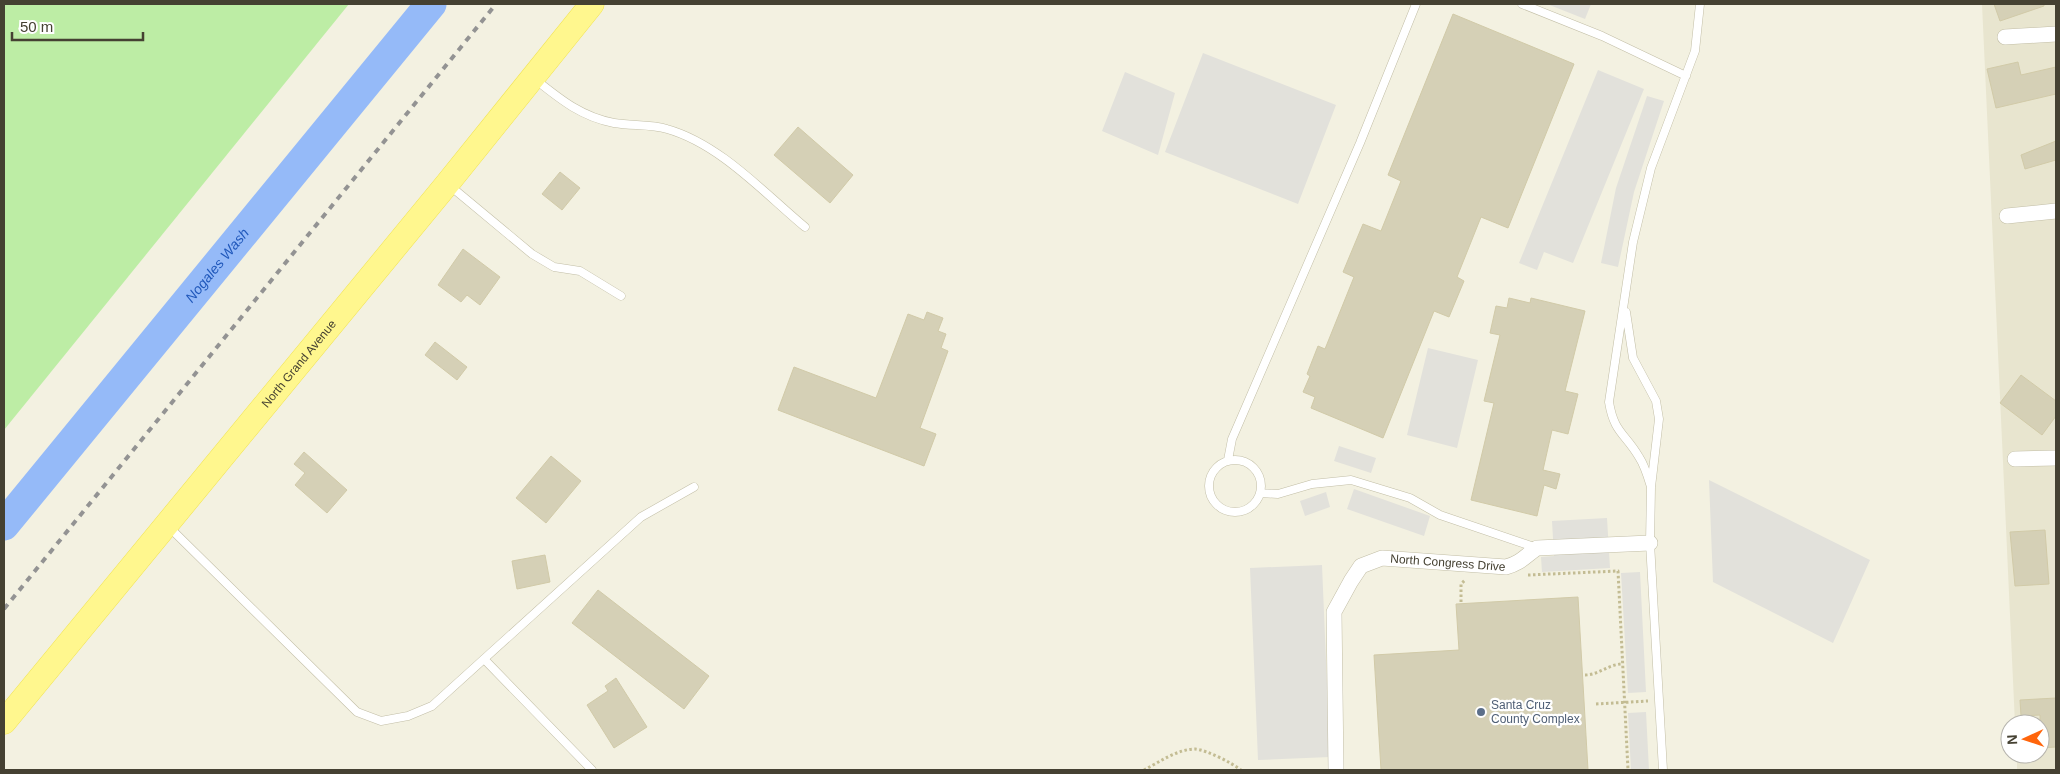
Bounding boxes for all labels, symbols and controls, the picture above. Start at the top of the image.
scale bar [12,10,144,42]
text: 50 m [20,18,53,35]
water label: Nogales Wash [182,225,252,305]
street label: North Grand Avenue [259,317,339,410]
street label: North Congress Drive [1390,552,1506,574]
place label: Santa Cruz County Complex [1491,698,1580,726]
marker: Santa Cruz County Complex [1475,706,1487,718]
north arrow [2000,714,2050,764]
text: N [2004,734,2020,745]

